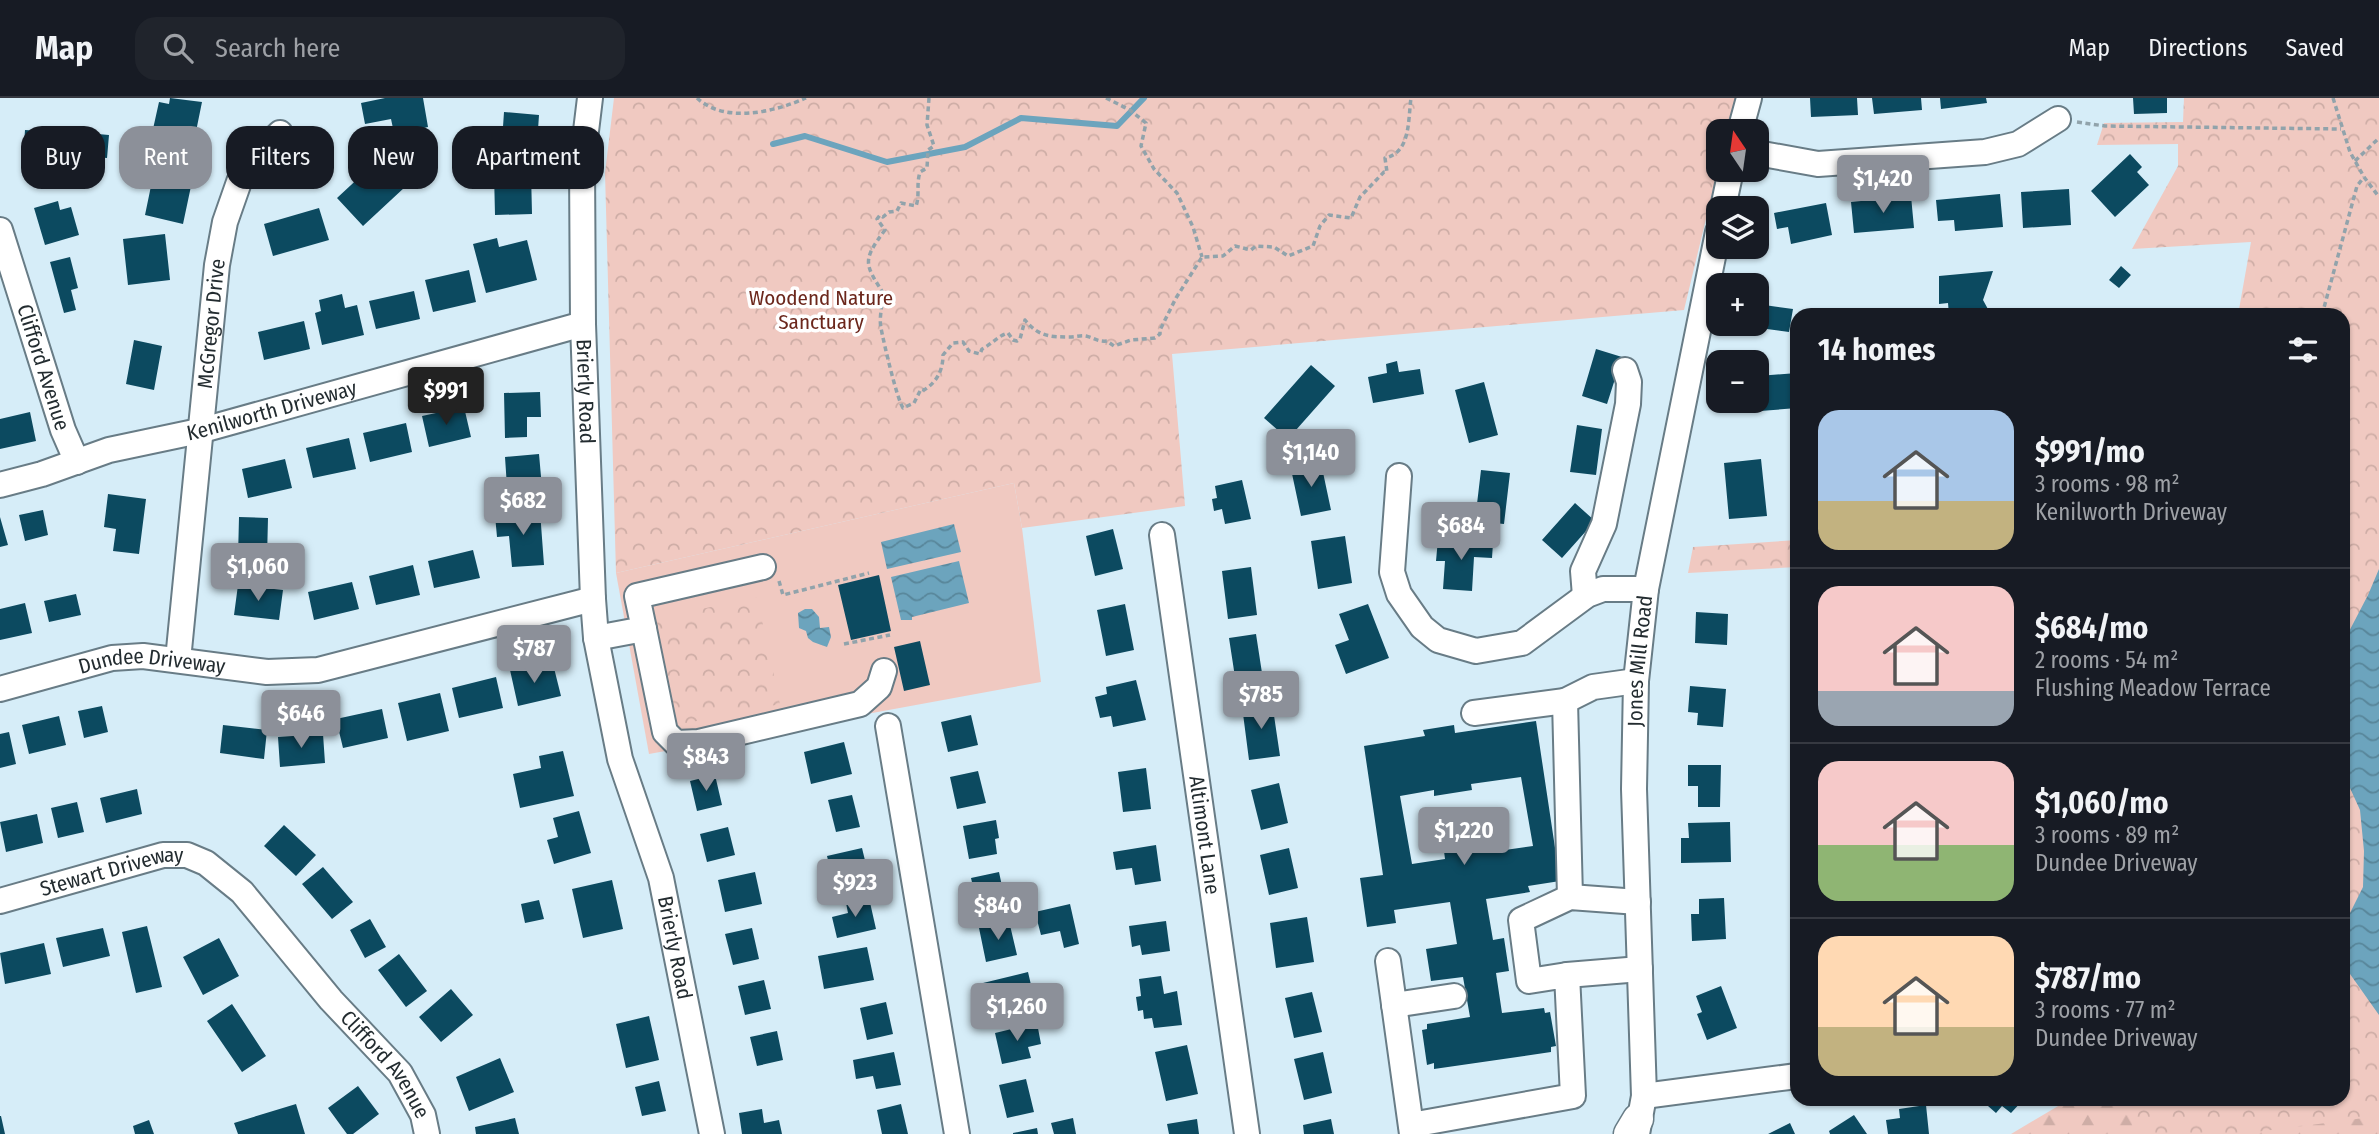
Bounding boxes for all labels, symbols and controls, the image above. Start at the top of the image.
search box [135,17,625,80]
text: Map [35,28,93,68]
icon: search [159,29,197,67]
text: Search here [215,33,340,64]
text: Map [2069,34,2110,62]
text: Directions [2148,34,2247,62]
text: Saved [2285,34,2344,62]
north arrow [1706,119,1769,182]
map controls [1706,119,1769,413]
chip: Buy [21,126,105,189]
chip: Rent [119,126,212,189]
chip: Filters [226,126,334,189]
chip: New [348,126,438,189]
chip: Apartment [452,126,604,189]
pin: $1,420 [1826,156,1940,215]
text: $1,420 [1853,164,1913,192]
button: layers [1706,196,1769,259]
street label: McGregor Drive [192,256,231,390]
button: + [1706,273,1769,336]
park label: Woodend Nature Sanctuary [749,285,893,335]
street label: Clifford Avenue [11,301,75,434]
icon: filters [2284,331,2322,369]
text: 14 homes [1818,332,1935,368]
street label: Brierly Road [571,338,600,444]
button: − [1706,350,1769,413]
pin: $991 [405,368,487,427]
street label: Kenilworth Driveway [184,375,360,446]
text: $991 [424,376,468,404]
pin: $1,140 [1254,430,1368,489]
text: $991/mo [2035,434,2145,470]
text: $1,140 [1282,438,1340,466]
icon: home [1874,438,1958,522]
text: 3 rooms · 98 m² [2035,470,2180,498]
pin: $682 [482,478,564,537]
text: $682 [500,486,546,514]
text: Kenilworth Driveway [2035,498,2227,526]
pin: $684 [1420,503,1502,562]
text: $684 [1437,511,1485,539]
pin: $1,060 [201,544,315,603]
text: $1,060 [227,552,289,580]
street label: Jones Mill Road [1622,594,1658,727]
text: $684/mo [2035,610,2148,646]
icon: home [1874,614,1958,698]
pin: $787 [493,626,575,685]
text: $787 [513,634,555,662]
street label: Dundee Driveway [75,643,228,680]
text: 2 rooms · 54 m² [2035,646,2178,674]
pin: $785 [1220,672,1302,731]
text: Flushing Meadow Terrace [2035,674,2271,702]
text: $785 [1239,680,1283,708]
pin: $646 [260,690,342,750]
text: $646 [277,699,325,727]
pin: $843 [665,734,747,793]
text: $843 [683,742,729,770]
street label: Altimont Lane [1183,774,1226,896]
text: $1,060/mo [2035,785,2168,821]
icon: home [1874,789,1958,873]
pin: $1,220 [1407,808,1521,867]
text: $1,220 [1434,816,1494,844]
text: 3 rooms · 89 m² [2035,821,2179,849]
street label: Stewart Driveway [37,842,184,902]
text: Dundee Driveway [2035,849,2198,877]
pin: $923 [814,860,896,919]
text: $923 [833,868,877,896]
pin: $840 [957,882,1039,942]
text: $840 [974,891,1022,919]
street label: Brierly Road [652,894,698,1002]
text: $787/mo [2035,960,2141,996]
icon: home [1874,964,1958,1048]
pin: $1,260 [960,984,1074,1043]
text: $1,260 [987,992,1047,1020]
text: 3 rooms · 77 m² [2035,996,2176,1024]
street label: Clifford Avenue [335,1005,435,1123]
text: Dundee Driveway [2035,1024,2198,1052]

